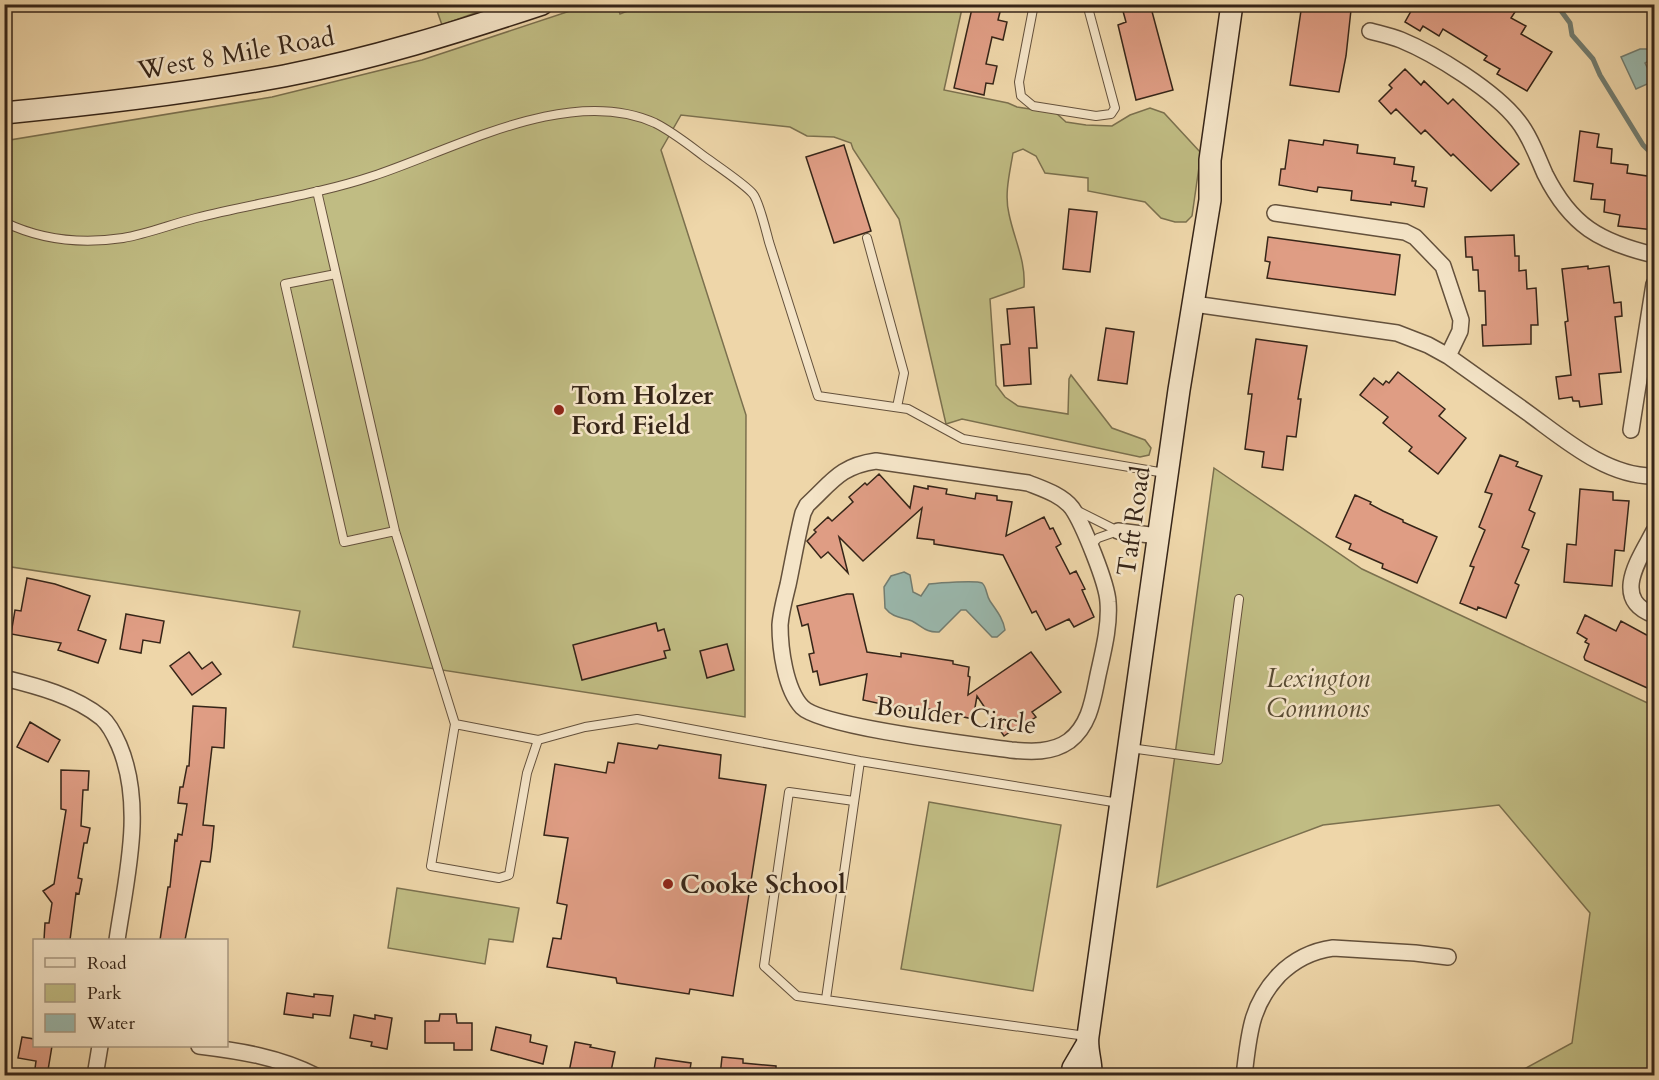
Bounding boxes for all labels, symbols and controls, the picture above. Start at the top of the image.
street label: West 8 Mile Road [134,19,337,88]
place label: Tom Holzer Ford Field [571,378,714,443]
marker: Tom Holzer Ford Field [552,403,566,417]
street label: Taft Road [1108,464,1159,578]
park label: Lexington Commons [1266,661,1370,726]
street label: Boulder Circle [874,688,1038,743]
place label: Cooke School [680,867,846,902]
marker: Cooke School [661,877,675,891]
legend [33,939,228,1047]
text: Road [87,951,127,976]
text: Park [87,981,122,1006]
text: Water [86,1011,136,1036]

